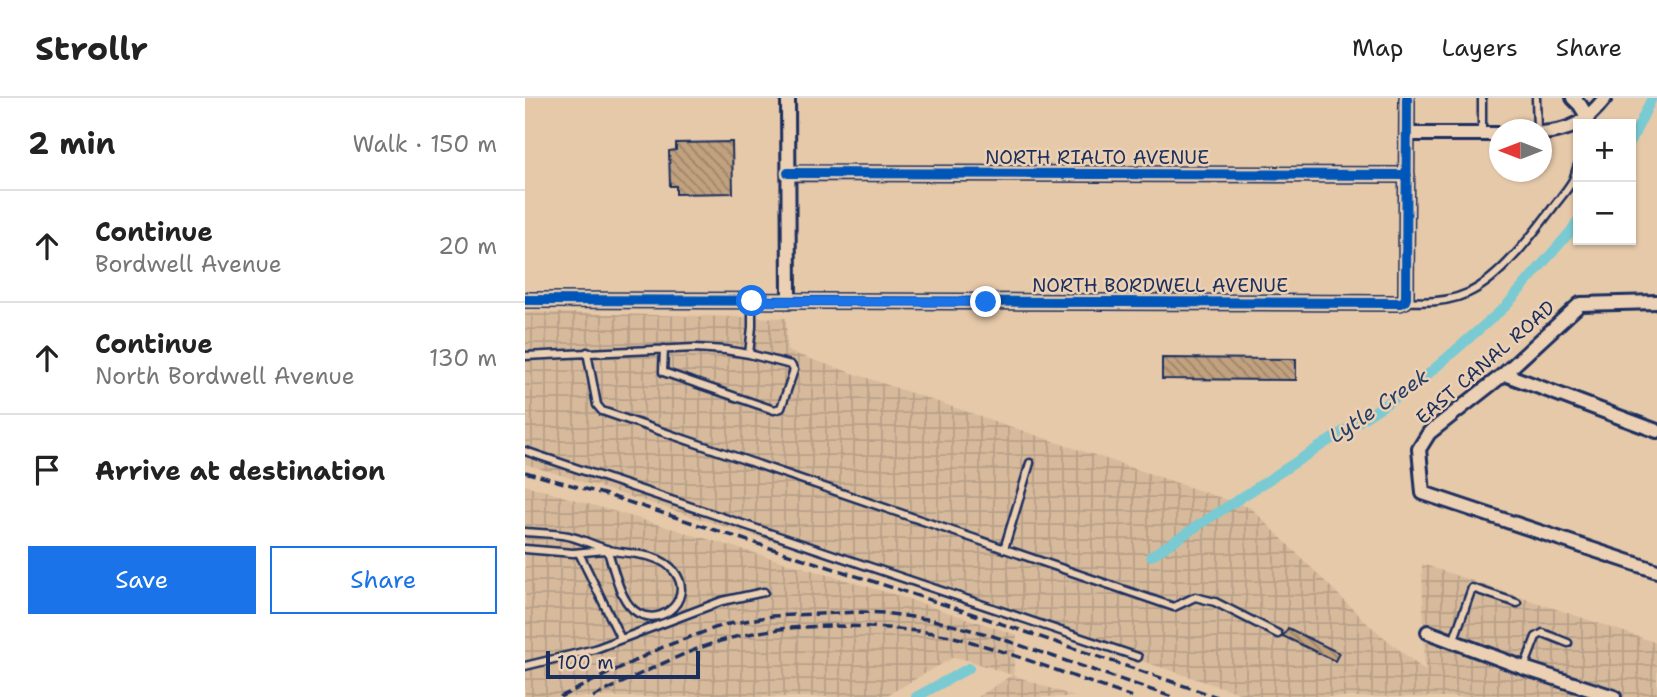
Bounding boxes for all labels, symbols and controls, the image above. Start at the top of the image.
text: Strollr [35,26,148,71]
text: Map [1352,32,1403,64]
text: Layers [1441,32,1518,64]
text: Share [1556,32,1622,64]
north arrow [1489,119,1552,182]
map controls [1573,119,1636,245]
button: + [1573,119,1636,182]
text: 2 min [28,123,115,164]
text: Walk · 150 m [352,129,497,159]
street label: NORTH RIALTO AVENUE [985,145,1209,170]
button: − [1573,182,1636,245]
text: Continue [95,214,213,249]
icon: ahead [28,227,66,265]
text: 20 m [438,231,497,261]
text: Bordwell Avenue [95,249,282,279]
street label: NORTH BORDWELL AVENUE [1032,273,1288,298]
route start [736,285,767,316]
route end [970,286,1001,317]
street label: EAST CANAL ROAD [1411,295,1560,430]
text: Continue [95,326,213,361]
icon: ahead [28,339,66,377]
text: 130 m [429,343,497,373]
text: North Bordwell Avenue [95,361,355,391]
water label: Lytle Creek [1324,362,1434,450]
icon: arrive [28,451,66,489]
text: Arrive at destination [95,453,385,488]
button: Save [28,546,256,614]
button: Share [270,546,497,614]
scale bar [546,648,700,680]
text: 100 m [557,650,614,675]

